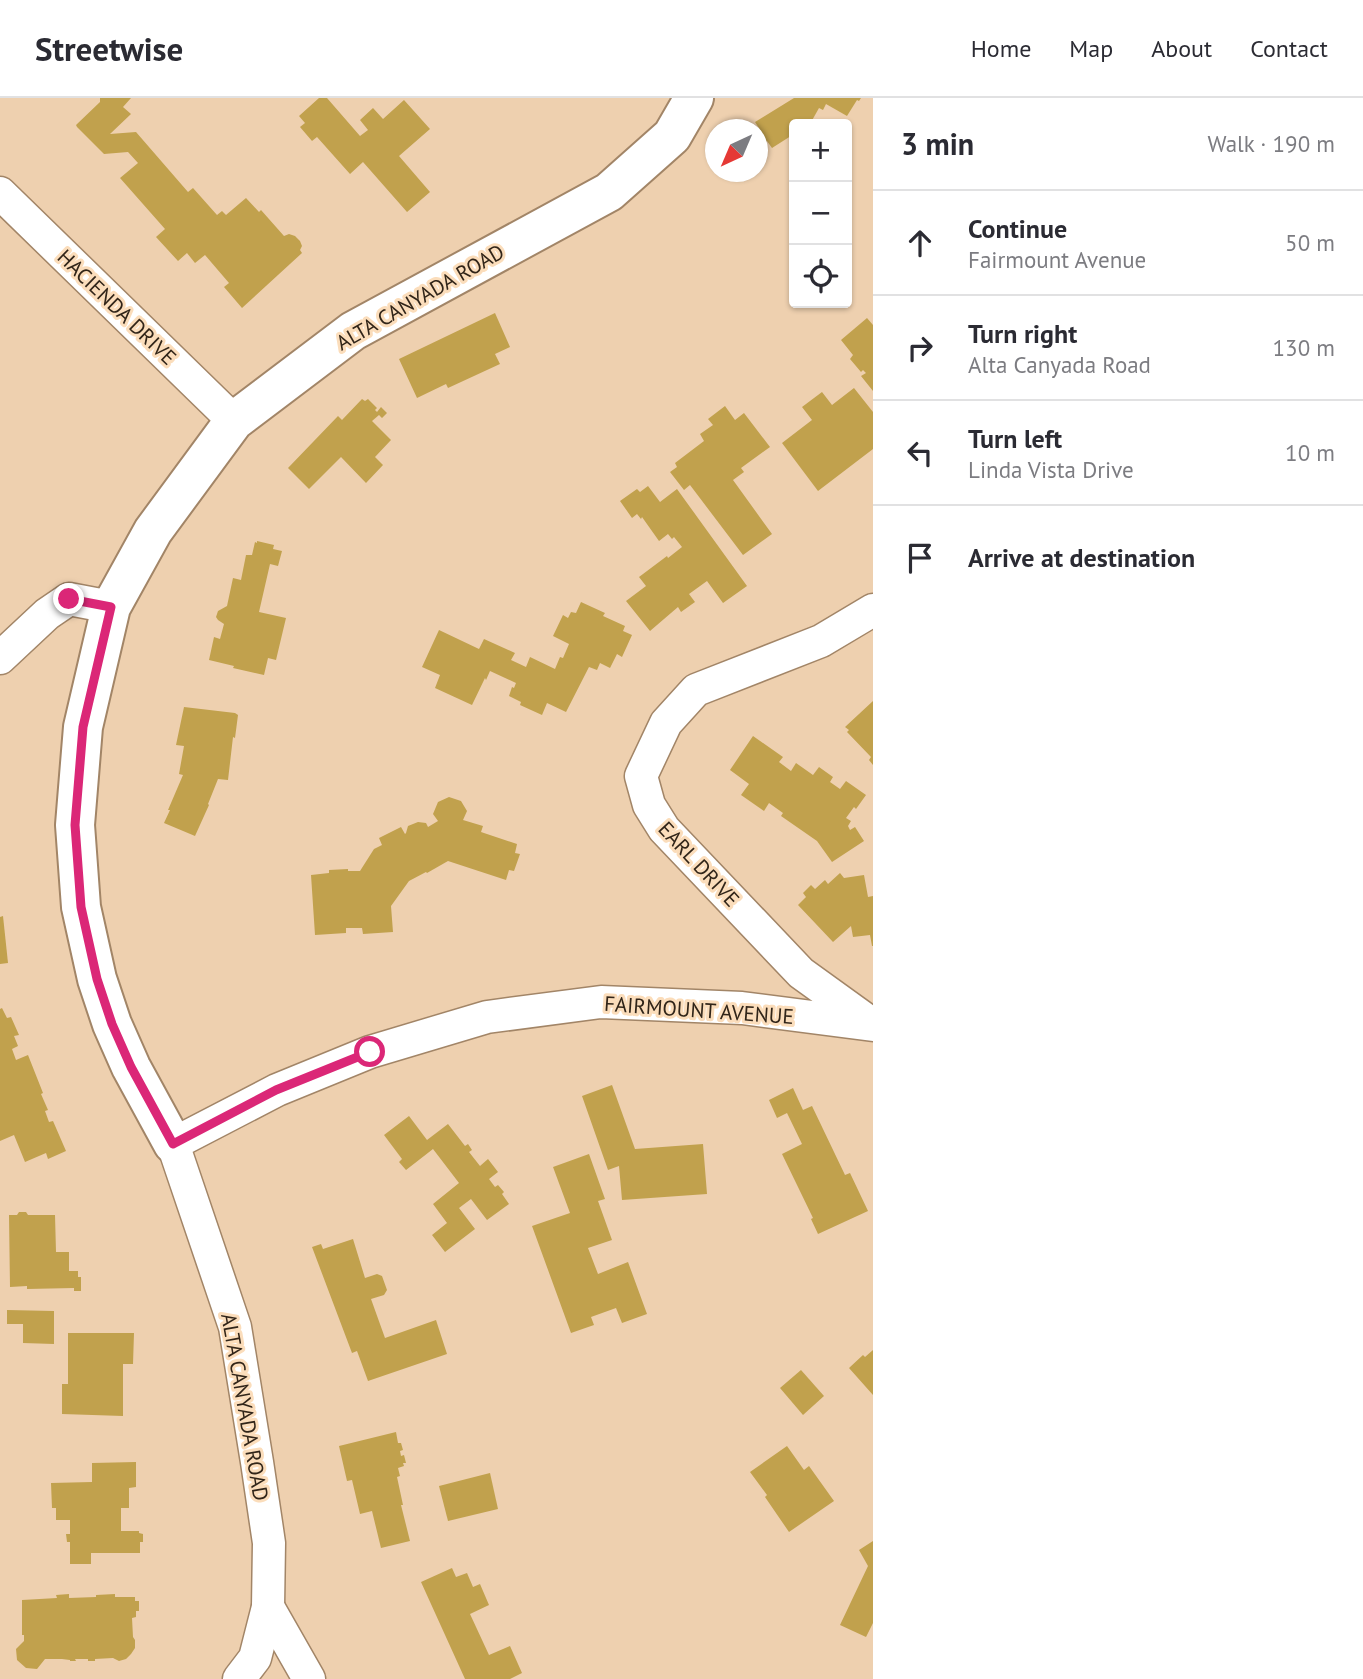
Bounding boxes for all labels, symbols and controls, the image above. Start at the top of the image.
text: Streetwise [35,27,183,70]
text: Home [971,33,1031,64]
text: Map [1069,33,1113,64]
text: About [1151,33,1212,64]
text: Contact [1250,33,1328,64]
north arrow [705,119,768,182]
map controls [789,119,852,308]
button: + [789,119,852,182]
text: 3 min [901,124,974,163]
text: Walk · 190 m [1208,129,1335,158]
button: − [789,182,852,245]
text: Continue [968,212,1067,245]
icon: ahead [901,224,939,262]
text: 50 m [1285,228,1335,257]
street label: ALTA CANYADA ROAD [331,238,509,356]
street label: HACIENDA DRIVE [52,243,182,371]
button: locate [789,245,852,308]
text: Fairmount Avenue [968,245,1146,274]
text: Turn right [968,317,1077,350]
icon: right [901,329,939,367]
text: 130 m [1273,333,1335,362]
text: Alta Canyada Road [968,350,1151,379]
text: Turn left [968,422,1062,455]
icon: left [901,434,939,472]
text: 10 m [1285,438,1335,467]
text: Linda Vista Drive [968,455,1134,484]
icon: arrive [901,539,939,577]
text: Arrive at destination [968,541,1195,574]
route end [53,583,84,614]
street label: EARL DRIVE [653,816,745,912]
street label: FAIRMOUNT AVENUE [603,990,795,1030]
route start [354,1036,385,1067]
street label: ALTA CANYADA ROAD [215,1311,275,1503]

